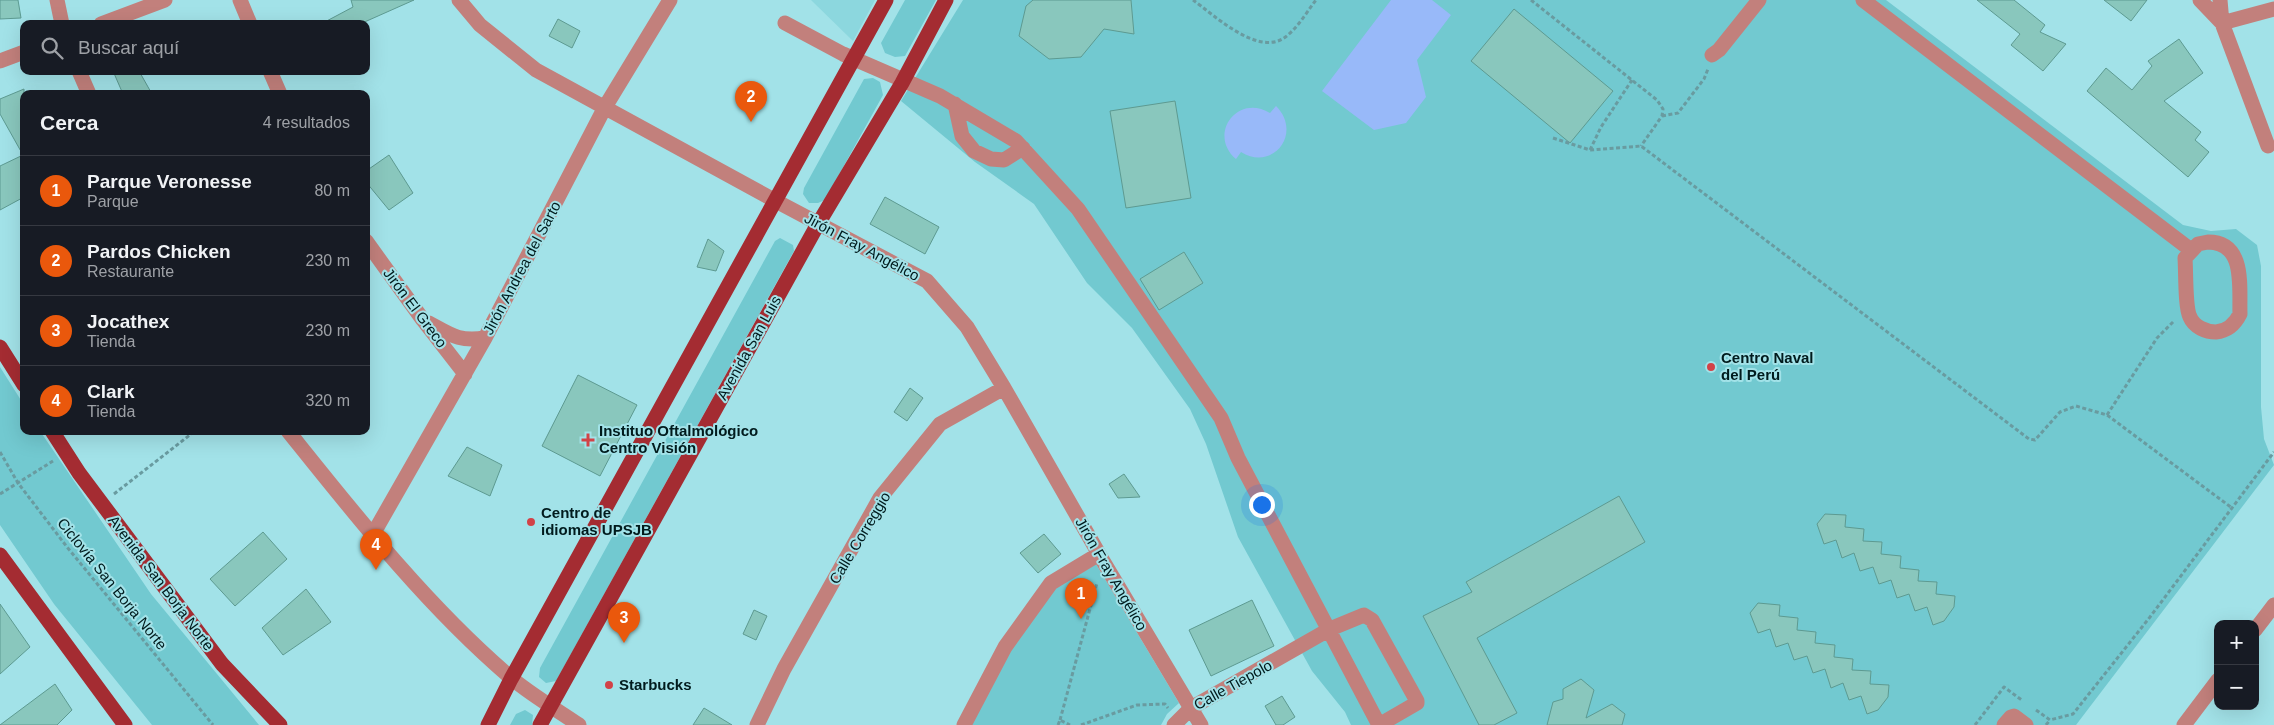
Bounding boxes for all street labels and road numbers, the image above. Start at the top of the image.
street label: Jirón Andrea del Sarto [479,198,564,337]
street label: Jirón Fray Angélico [802,209,923,284]
street label: Jirón El Greco [380,265,451,351]
street label: Avenida San Luis [713,293,784,403]
street label: Calle Correggio [825,489,894,587]
street label: Avenida San Borja Norte [105,512,218,654]
street label: Jirón Fray Angélico [1072,514,1151,633]
street label: Ciclovía San Borja Norte [54,515,171,653]
street label: Calle Tiepolo [1191,656,1275,713]

